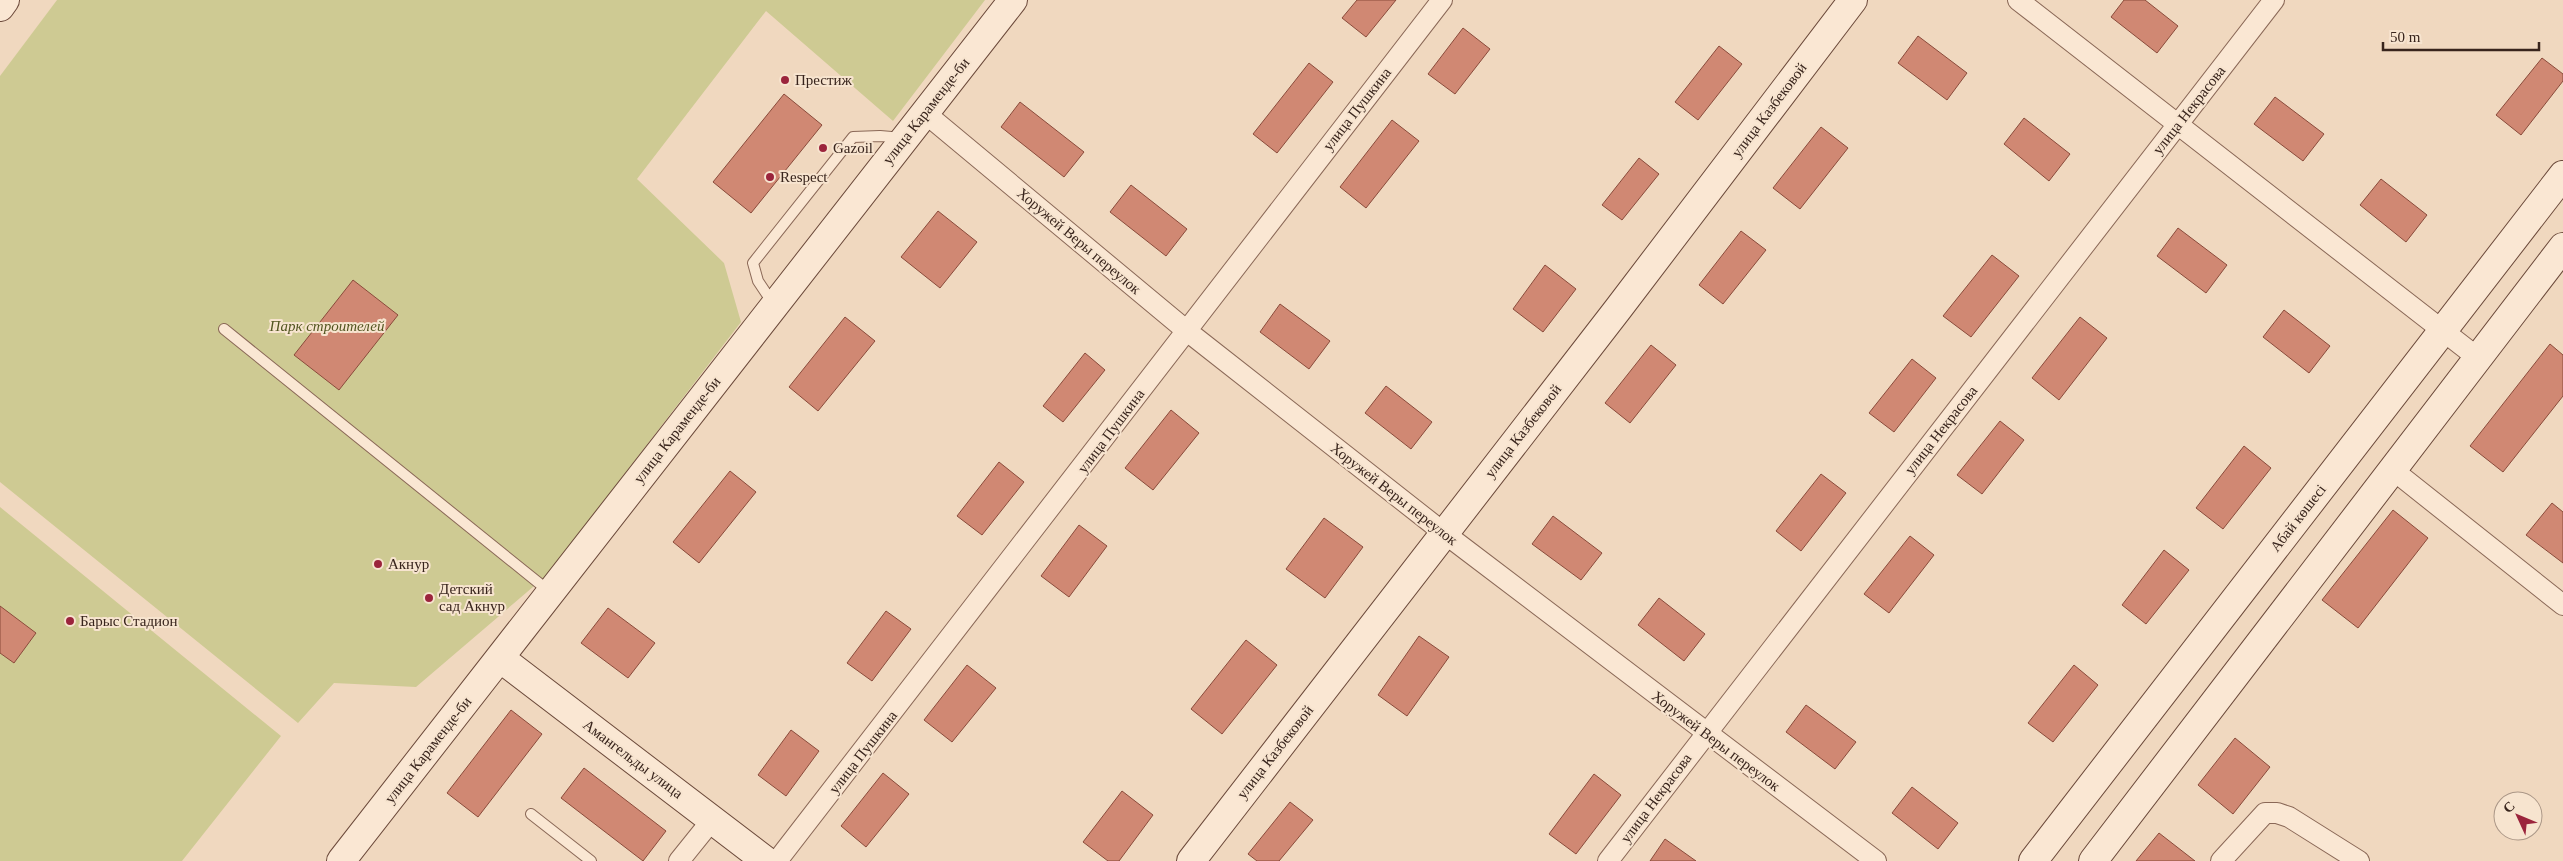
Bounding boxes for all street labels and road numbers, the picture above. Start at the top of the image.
street label: улица Караменде-би [880,55,972,167]
street label: улица Казбековой [1728,60,1810,160]
street label: улица Некрасова [2150,62,2229,157]
street label: улица Пушкина [1320,64,1395,154]
street label: Хоружей Веры переулок [1014,185,1145,298]
street label: улица Караменде-би [631,374,723,486]
street label: улица Казбековой [1482,381,1564,481]
street label: улица Некрасова [1902,382,1981,477]
street label: улица Пушкина [1074,386,1148,476]
street label: Хоружей Веры переулок [1328,440,1461,549]
street label: Абай көшесі [2267,481,2329,555]
street label: Хоружей Веры переулок [1649,688,1784,795]
street label: улица Караменде-би [382,694,474,806]
street label: улица Казбековой [1234,702,1316,802]
street label: улица Пушкина [826,707,901,797]
street label: Амангельды улица [580,716,686,802]
street label: улица Некрасова [1617,750,1695,846]

